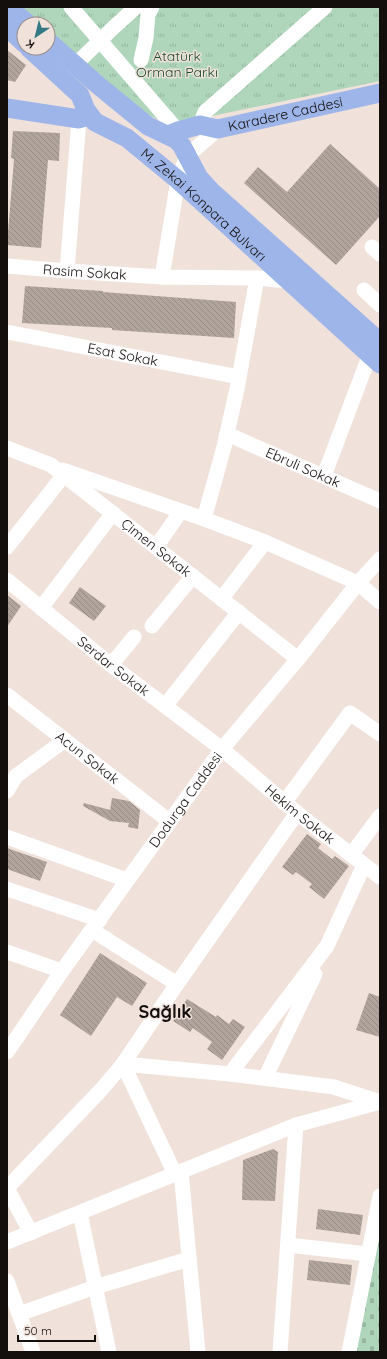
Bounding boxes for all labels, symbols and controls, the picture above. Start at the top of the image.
north arrow [16,16,56,56]
text: K [23,36,37,52]
park label: Atatürk Orman Parkı [136,47,218,81]
street label: Karadere Caddesi [226,93,344,136]
street label: M. Zekai Konpara Bulvarı [137,144,270,265]
street label: Rasim Sokak [42,260,127,284]
street label: Esat Sokak [86,339,160,370]
street label: Ebruli Sokak [263,443,343,492]
street label: Çimen Sokak [117,514,195,581]
street label: Serdar Sokak [74,632,153,700]
street label: Acun Sokak [52,727,123,788]
street label: Dodurga Caddesi [145,748,226,851]
street label: Hekim Sokak [261,780,338,848]
district label: Sağlık [139,1000,191,1023]
scale bar [18,1317,95,1343]
text: 50 m [24,1323,52,1338]

